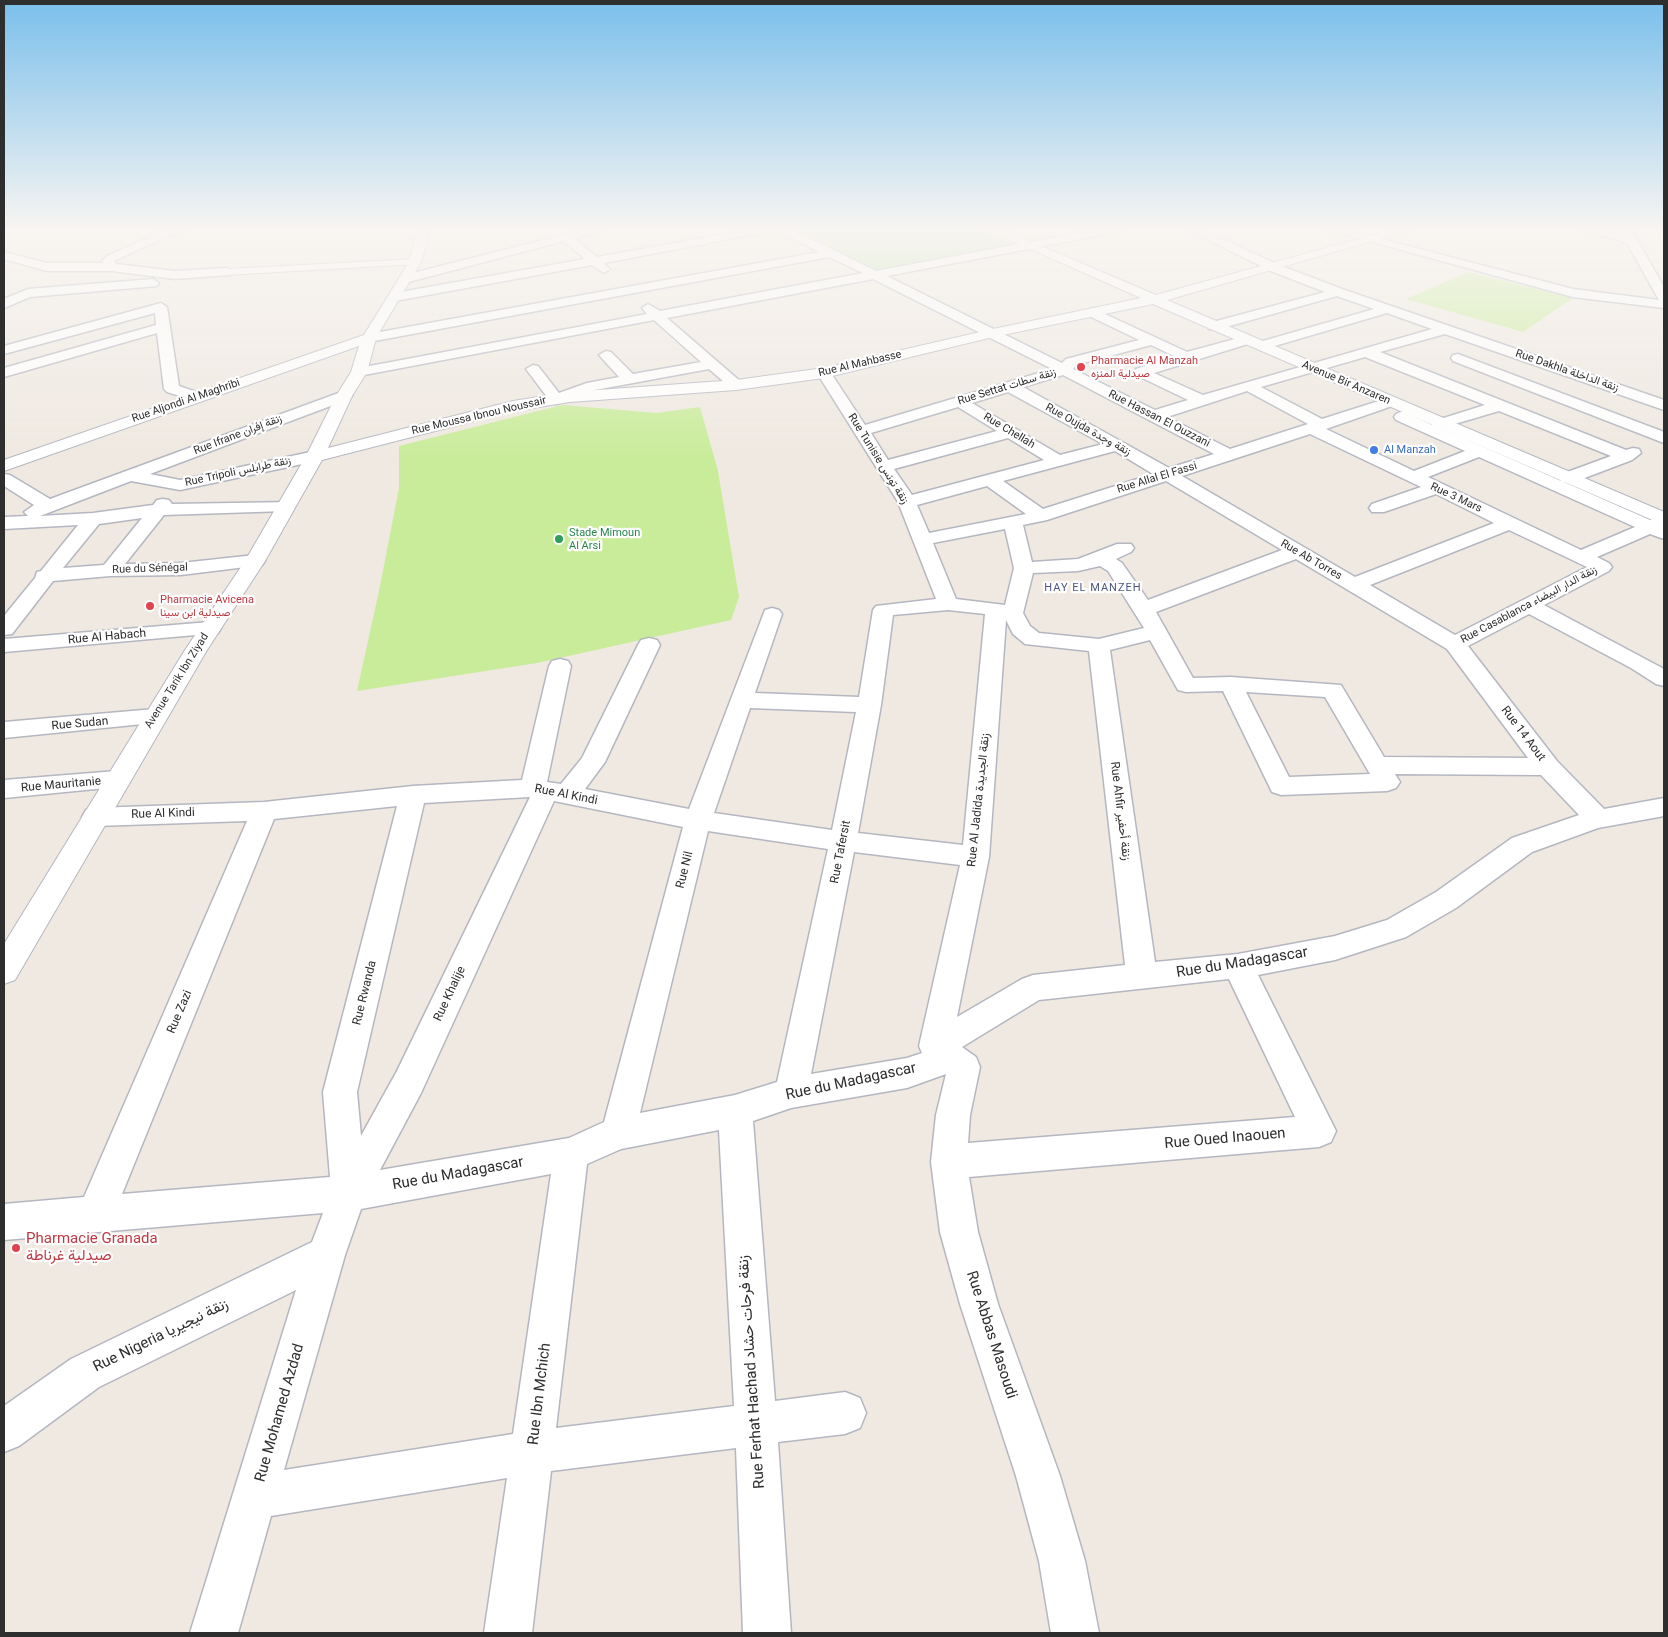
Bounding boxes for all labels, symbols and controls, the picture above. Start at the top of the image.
street label: Rue Dakhla زنقة الداخلة [1514,347,1620,395]
street label: Rue Al Mahbasse [817,348,903,380]
place label: Pharmacie Al Manzah صيدلية المنزه [1091,354,1198,380]
street label: Avenue Bir Anzaren [1300,358,1392,408]
marker: Pharmacie Al Manzah صيدلية المنزه [1075,361,1087,373]
street label: Rue Settat زنقة سطات [956,366,1058,408]
street label: Rue Aljondi Al Maghribi [130,376,242,426]
street label: Rue Hassan El Ouzzani [1106,388,1212,450]
street label: Rue Moussa Ibnou Noussair [410,394,548,438]
street label: Rue Oujda زنقة وجدة [1043,401,1133,459]
street label: Rue Chellah [981,410,1037,452]
street label: Rue Tunisie زنقة تونس [845,411,911,507]
street label: Rue Ifrane زنقة إفران [192,412,284,458]
place label: Al Manzah [1384,443,1436,457]
marker: Al Manzah [1368,444,1380,456]
street label: Rue Tripoli زنقة طرابلس [184,454,292,490]
street label: Rue Allal El Fassi [1115,460,1199,496]
street label: Rue 3 Mars [1428,480,1484,516]
place label: Stade Mimoun Al Arsi [569,526,640,552]
marker: Stade Mimoun Al Arsi [553,533,565,545]
street label: Rue Ab Torres [1278,537,1344,583]
street label: Rue du Sénégal [112,561,188,577]
street label: Rue Casablanca زنقة الدار البيضاء [1459,563,1599,647]
district label: HAY EL MANZEH [1043,581,1143,595]
place label: Pharmacie Avicena صيدلية ابن سينا [160,593,254,619]
marker: Pharmacie Avicena صيدلية ابن سينا [144,600,156,612]
street label: Rue Al Habach [67,626,147,648]
street label: Avenue Tarik Ibn Ziyad [142,631,212,731]
street label: Rue 14 Aout [1498,704,1548,764]
street label: Rue Sudan [51,714,109,734]
street label: Rue Al Jadida زنقة الجديدة [965,732,993,868]
street label: Rue Ahfir زنقة أحفير [1107,761,1133,861]
street label: Rue Mauritanie [20,774,102,796]
street label: Rue Al Kindi [533,782,599,808]
street label: Rue Al Kindi [131,806,195,822]
street label: Rue Tafersit [828,819,854,885]
street label: Rue Nil [673,850,697,890]
street label: Rue du Madagascar [1175,944,1309,982]
street label: Rue Rwanda [350,959,380,1027]
street label: Rue Khalije [431,964,469,1024]
street label: Rue Zazi [164,988,196,1036]
street label: Rue du Madagascar [784,1059,918,1105]
street label: Rue Oued Inaouen [1164,1125,1286,1153]
street label: Rue du Madagascar [391,1154,525,1194]
place label: Pharmacie Granada صيدلية غرناطة [26,1230,158,1265]
marker: Pharmacie Granada صيدلية غرناطة [10,1242,22,1254]
street label: Rue Ferhat Hachad زنقة فرحات حشاد [735,1255,769,1489]
street label: Rue Abbas Masoudi [962,1269,1020,1401]
street label: Rue Nigeria زنقة نيجيريا [90,1295,232,1377]
street label: Rue Mohamed Azdad [252,1342,308,1484]
street label: Rue Ibn Mchich [525,1342,555,1446]

